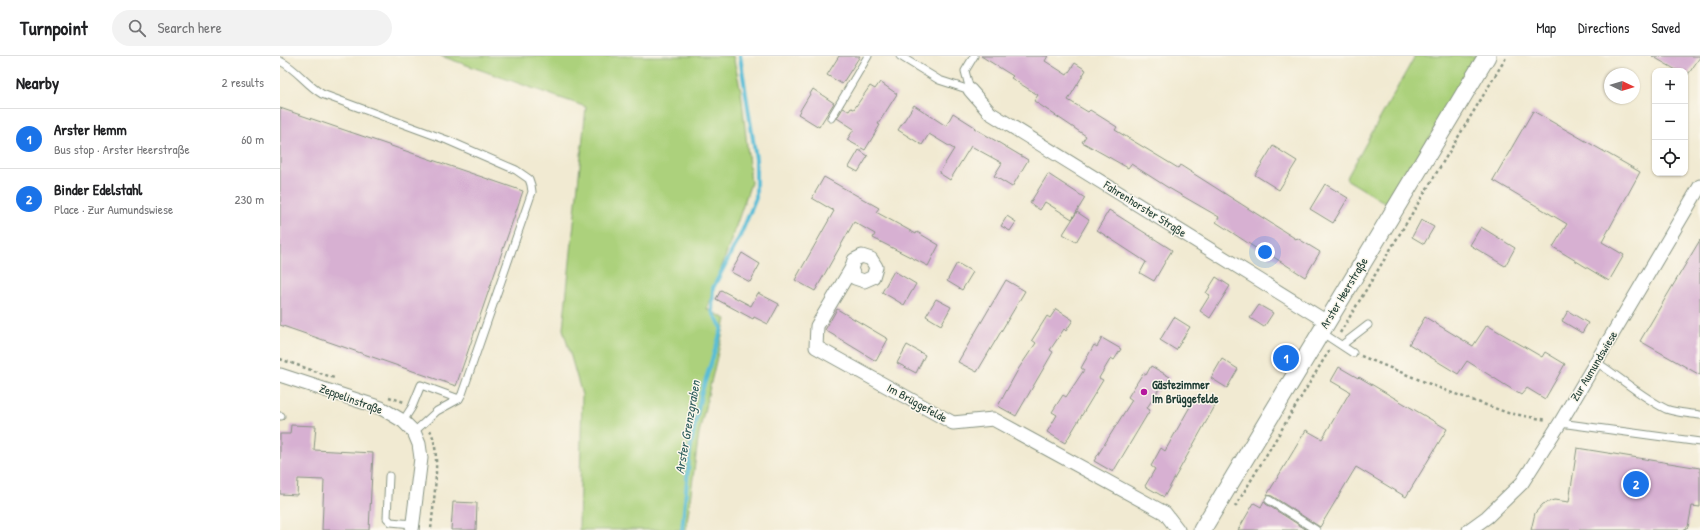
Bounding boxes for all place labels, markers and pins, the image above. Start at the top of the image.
pin: 1 [1273,343,1299,373]
place label: Gästezimmer Im Brüggefelde [1152,376,1219,408]
marker: Gästezimmer Im Brüggefelde [1139,387,1149,397]
pin: 2 [1623,469,1649,499]

